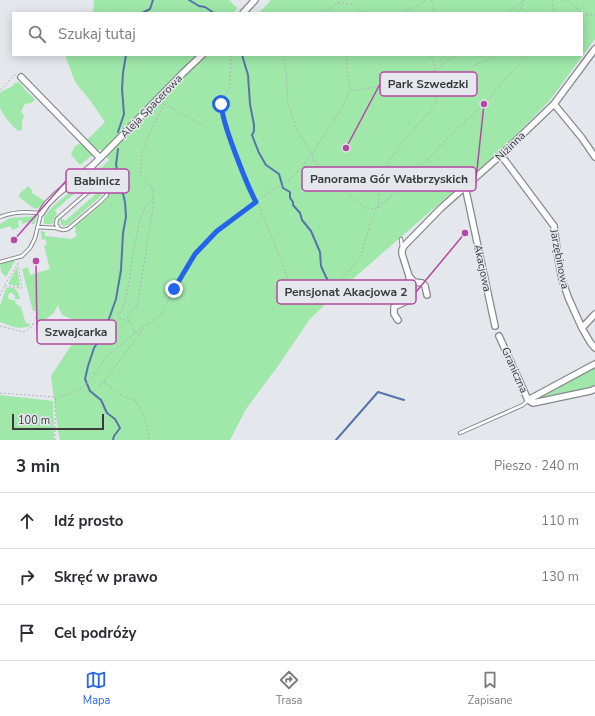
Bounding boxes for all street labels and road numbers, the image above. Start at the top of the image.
street label: Aleja Spacerowa [117,71,186,141]
street label: Nizinna [492,128,529,164]
street label: Jarzębinowa [546,227,573,290]
street label: Akacjowa [470,243,495,293]
street label: Graniczna [498,345,531,396]

